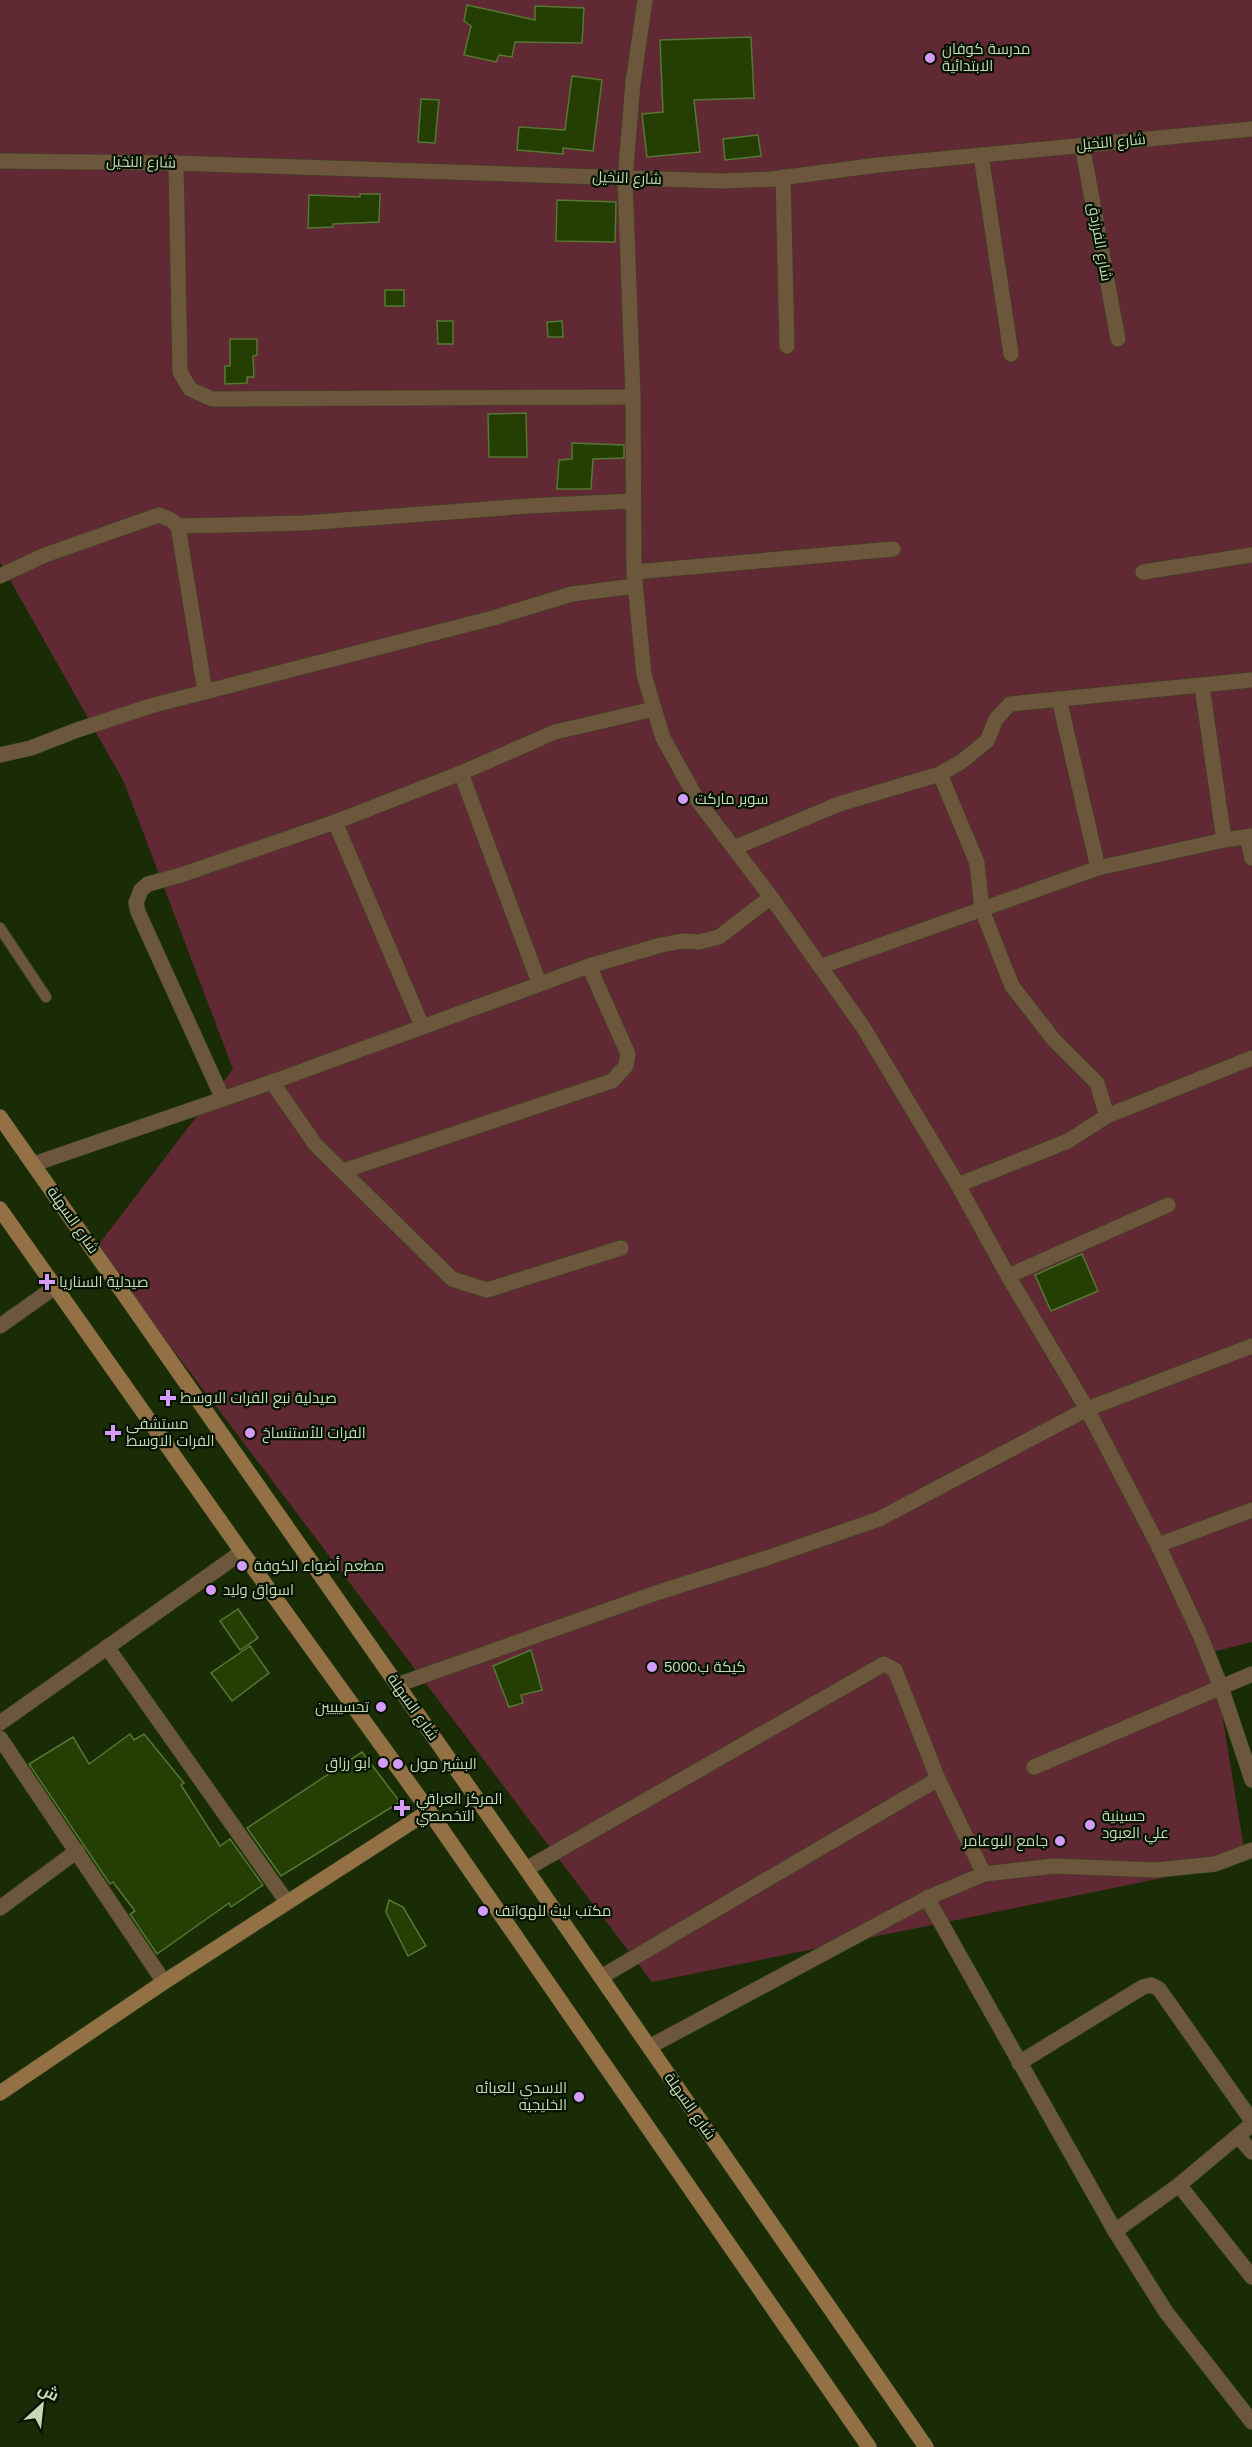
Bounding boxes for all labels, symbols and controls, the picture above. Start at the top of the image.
place label: مدرسة كوفان الابتدائية [942,40,1030,74]
marker: مدرسة كوفان الابتدائية [923,51,937,65]
street label: شارع النخيل [1075,130,1147,156]
street label: شارع النخيل [106,152,176,174]
street label: شارع النخيل [592,168,662,190]
street label: شارع الفرزدق [1082,201,1116,283]
place label: سوبر ماركت [695,790,768,808]
marker: سوبر ماركت [676,792,690,806]
street label: شارع السهلة [42,1183,103,1258]
place label: صيدلية السناريا [59,1273,149,1291]
marker: صيدلية السناريا [40,1275,54,1289]
place label: صيدلية نبع الفرات الاوسط [180,1389,337,1409]
marker: صيدلية نبع الفرات الاوسط [161,1391,175,1405]
place label: مستشفى الفرات الاوسط [126,1415,215,1450]
marker: مستشفى الفرات الاوسط [104,1424,122,1442]
place label: الفرات للأستنساخ [262,1424,366,1444]
marker: الفرات للأستنساخ [243,1426,257,1440]
place label: مطعم أضواء الكوفة [254,1556,384,1576]
marker: مطعم أضواء الكوفة [235,1559,249,1573]
place label: اسواق وليد [223,1581,294,1600]
marker: اسواق وليد [204,1583,218,1597]
place label: كيكة ب5000 [664,1658,746,1675]
marker: كيكة ب5000 [645,1660,659,1674]
street label: شارع السهلة [382,1670,443,1745]
place label: تحسيييين [315,1698,369,1717]
marker: تحسيييين [374,1700,388,1714]
place label: ابو رزاق [325,1754,371,1773]
place label: البشير مول [410,1755,477,1773]
marker: ابو رزاق [376,1756,390,1770]
marker: البشير مول [391,1757,405,1771]
place label: المركز العراقي التخصصي [416,1790,502,1828]
marker: المركز العراقي التخصصي [393,1799,411,1817]
place label: حسينية علي العبود [1102,1807,1169,1845]
marker: حسينية علي العبود [1083,1818,1097,1832]
place label: جامع البوعامر [962,1832,1048,1852]
marker: جامع البوعامر [1053,1834,1067,1848]
place label: مكتب ليث للهواتف [495,1902,611,1921]
marker: مكتب ليث للهواتف [476,1904,490,1918]
street label: شارع السهلة [659,2069,720,2144]
place label: الاسدي للعبائه الخليجيه [475,2079,567,2113]
marker: الاسدي للعبائه الخليجيه [572,2090,586,2104]
north arrow [12,2375,72,2435]
text: ش [35,2380,62,2405]

